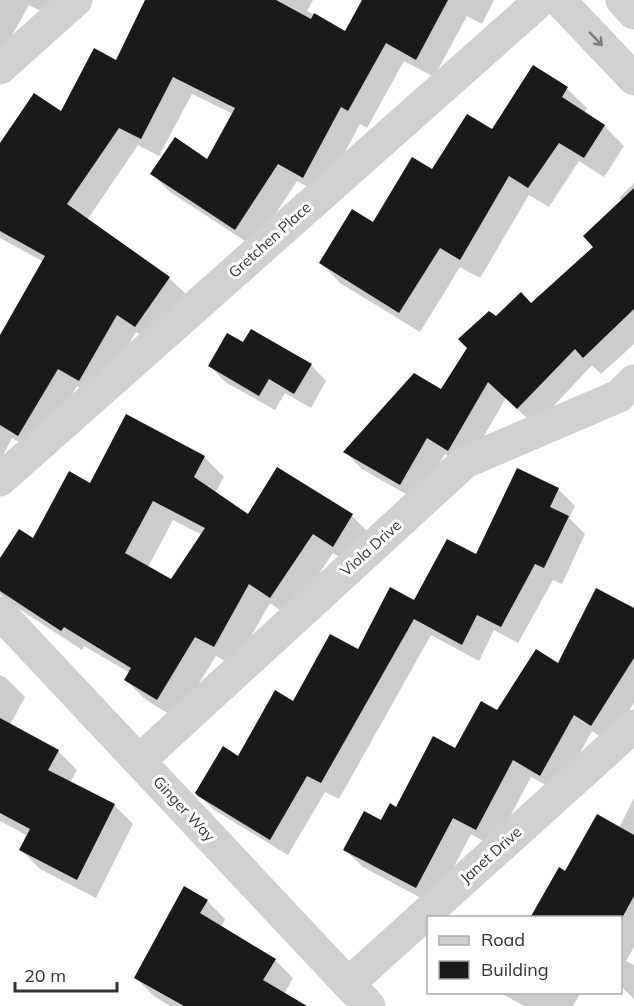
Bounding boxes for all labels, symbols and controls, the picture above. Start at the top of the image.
one-way arrow [589,32,604,47]
street label: Gretchen Place [224,198,315,282]
street label: Viola Drive [336,515,405,580]
street label: Ginger Way [149,772,220,845]
street label: Janet Drive [456,822,525,887]
legend [427,916,622,994]
text: Road [481,928,525,951]
scale bar [15,955,117,993]
text: Building [481,958,549,981]
text: 20 m [24,964,66,987]

